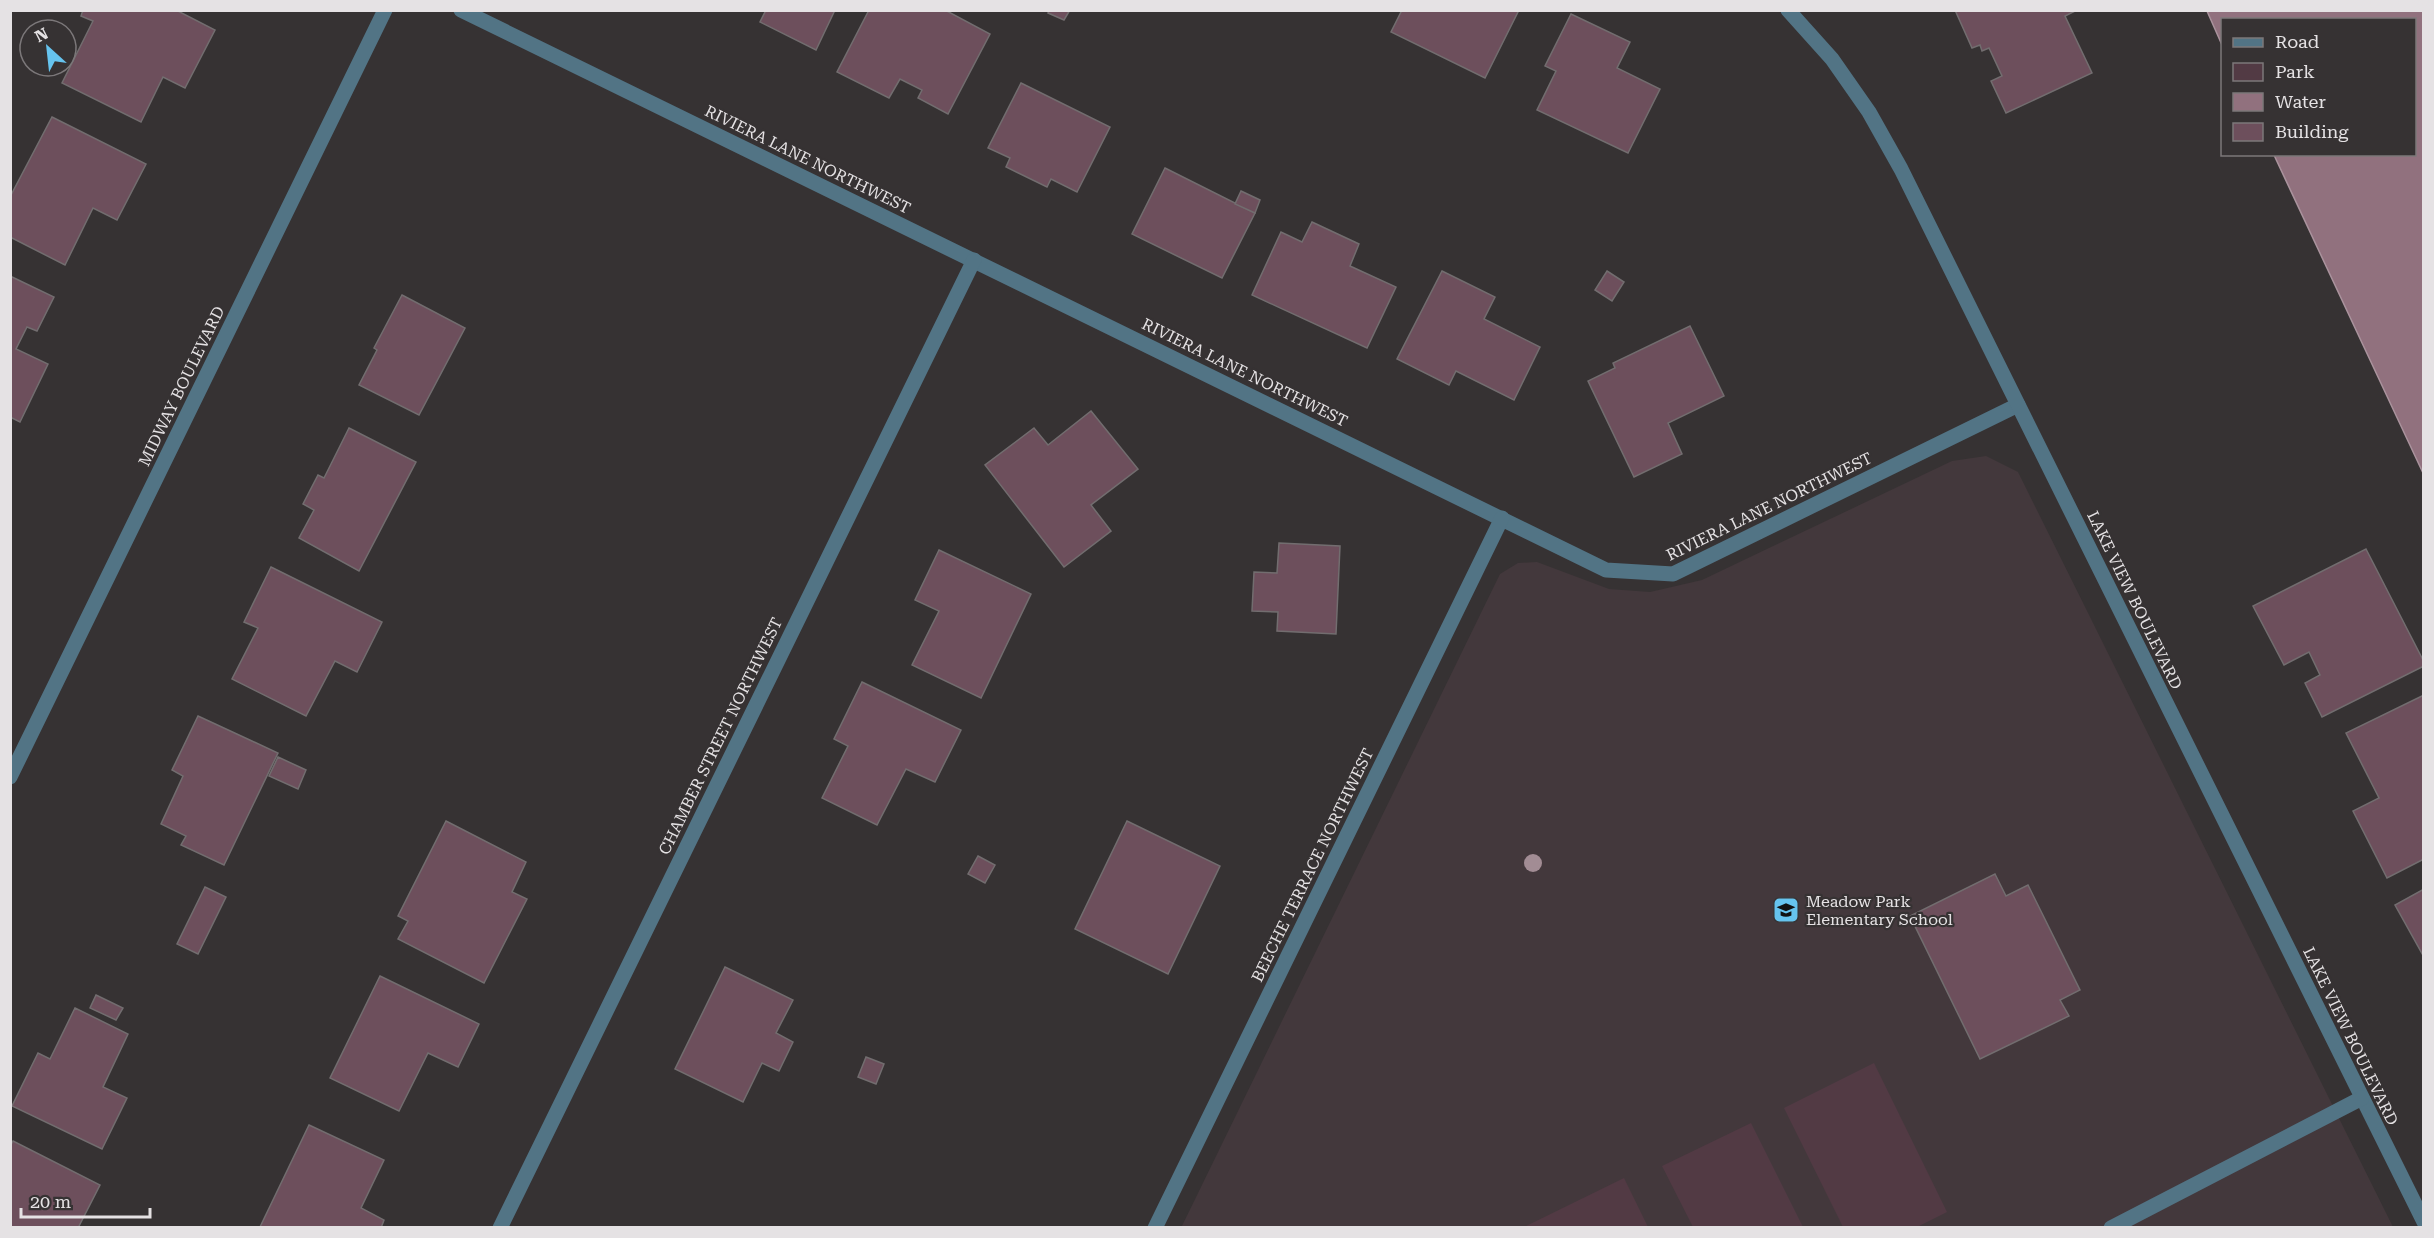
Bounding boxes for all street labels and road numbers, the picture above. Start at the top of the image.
street label: RIVIERA LANE NORTHWEST [702,101,914,218]
street label: MIDWAY BOULEVARD [134,303,228,469]
street label: RIVIERA LANE NORTHWEST [1139,314,1351,431]
street label: RIVIERA LANE NORTHWEST [1663,448,1876,565]
street label: LAKE VIEW BOULEVARD [2083,508,2186,692]
street label: CHAMBER STREET NORTHWEST [655,614,786,858]
street label: BEECHE TERRACE NORTHWEST [1247,745,1378,985]
street label: LAKE VIEW BOULEVARD [2299,944,2402,1128]

